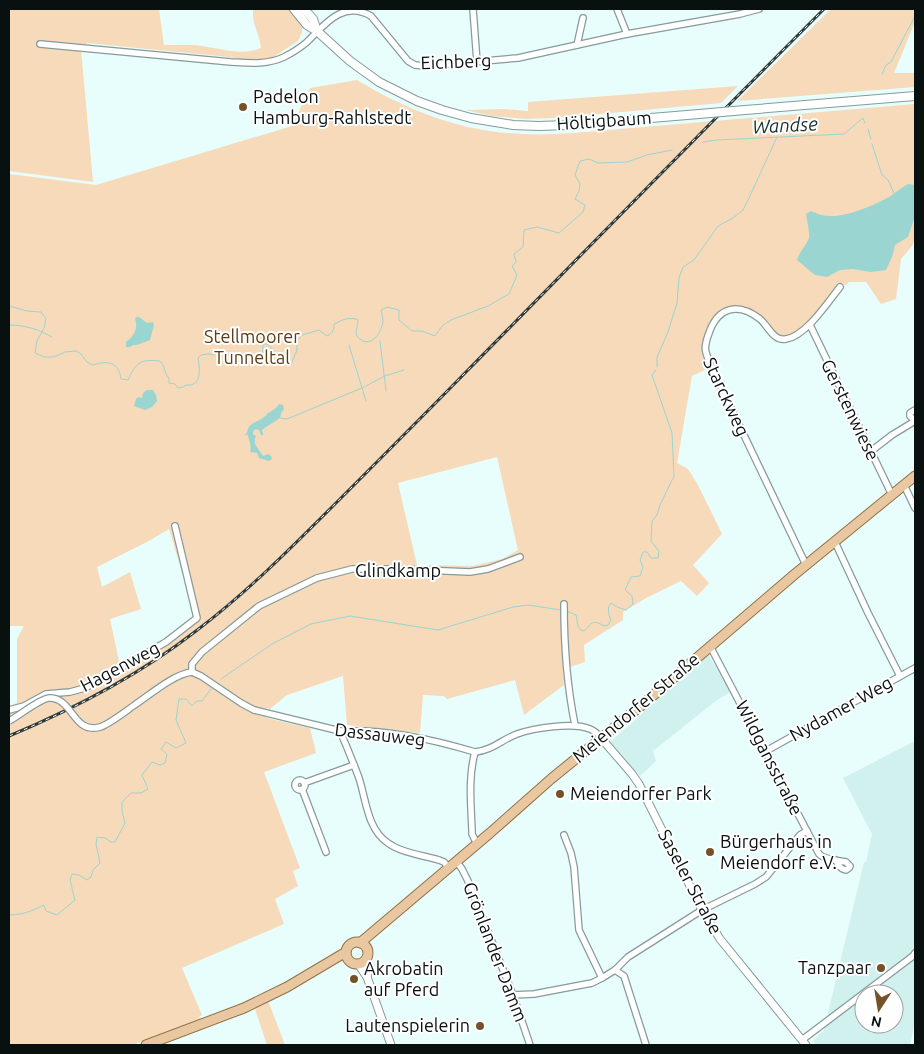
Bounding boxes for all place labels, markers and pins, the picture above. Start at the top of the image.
place label: Padelon Hamburg-Rahlstedt [253,86,411,127]
marker: Padelon Hamburg-Rahlstedt [237,101,249,113]
place label: Meiendorfer Park [570,783,712,803]
marker: Meiendorfer Park [554,788,566,800]
place label: Bürgerhaus in Meiendorf e.V. [720,831,837,872]
marker: Bürgerhaus in Meiendorf e.V. [704,846,716,858]
place label: Tanzpaar [798,957,871,977]
place label: Akrobatin auf Pferd [364,958,444,999]
marker: Tanzpaar [875,962,887,974]
marker: Akrobatin auf Pferd [348,973,360,985]
place label: Lautenspielerin [345,1015,470,1035]
marker: Lautenspielerin [474,1020,486,1032]

